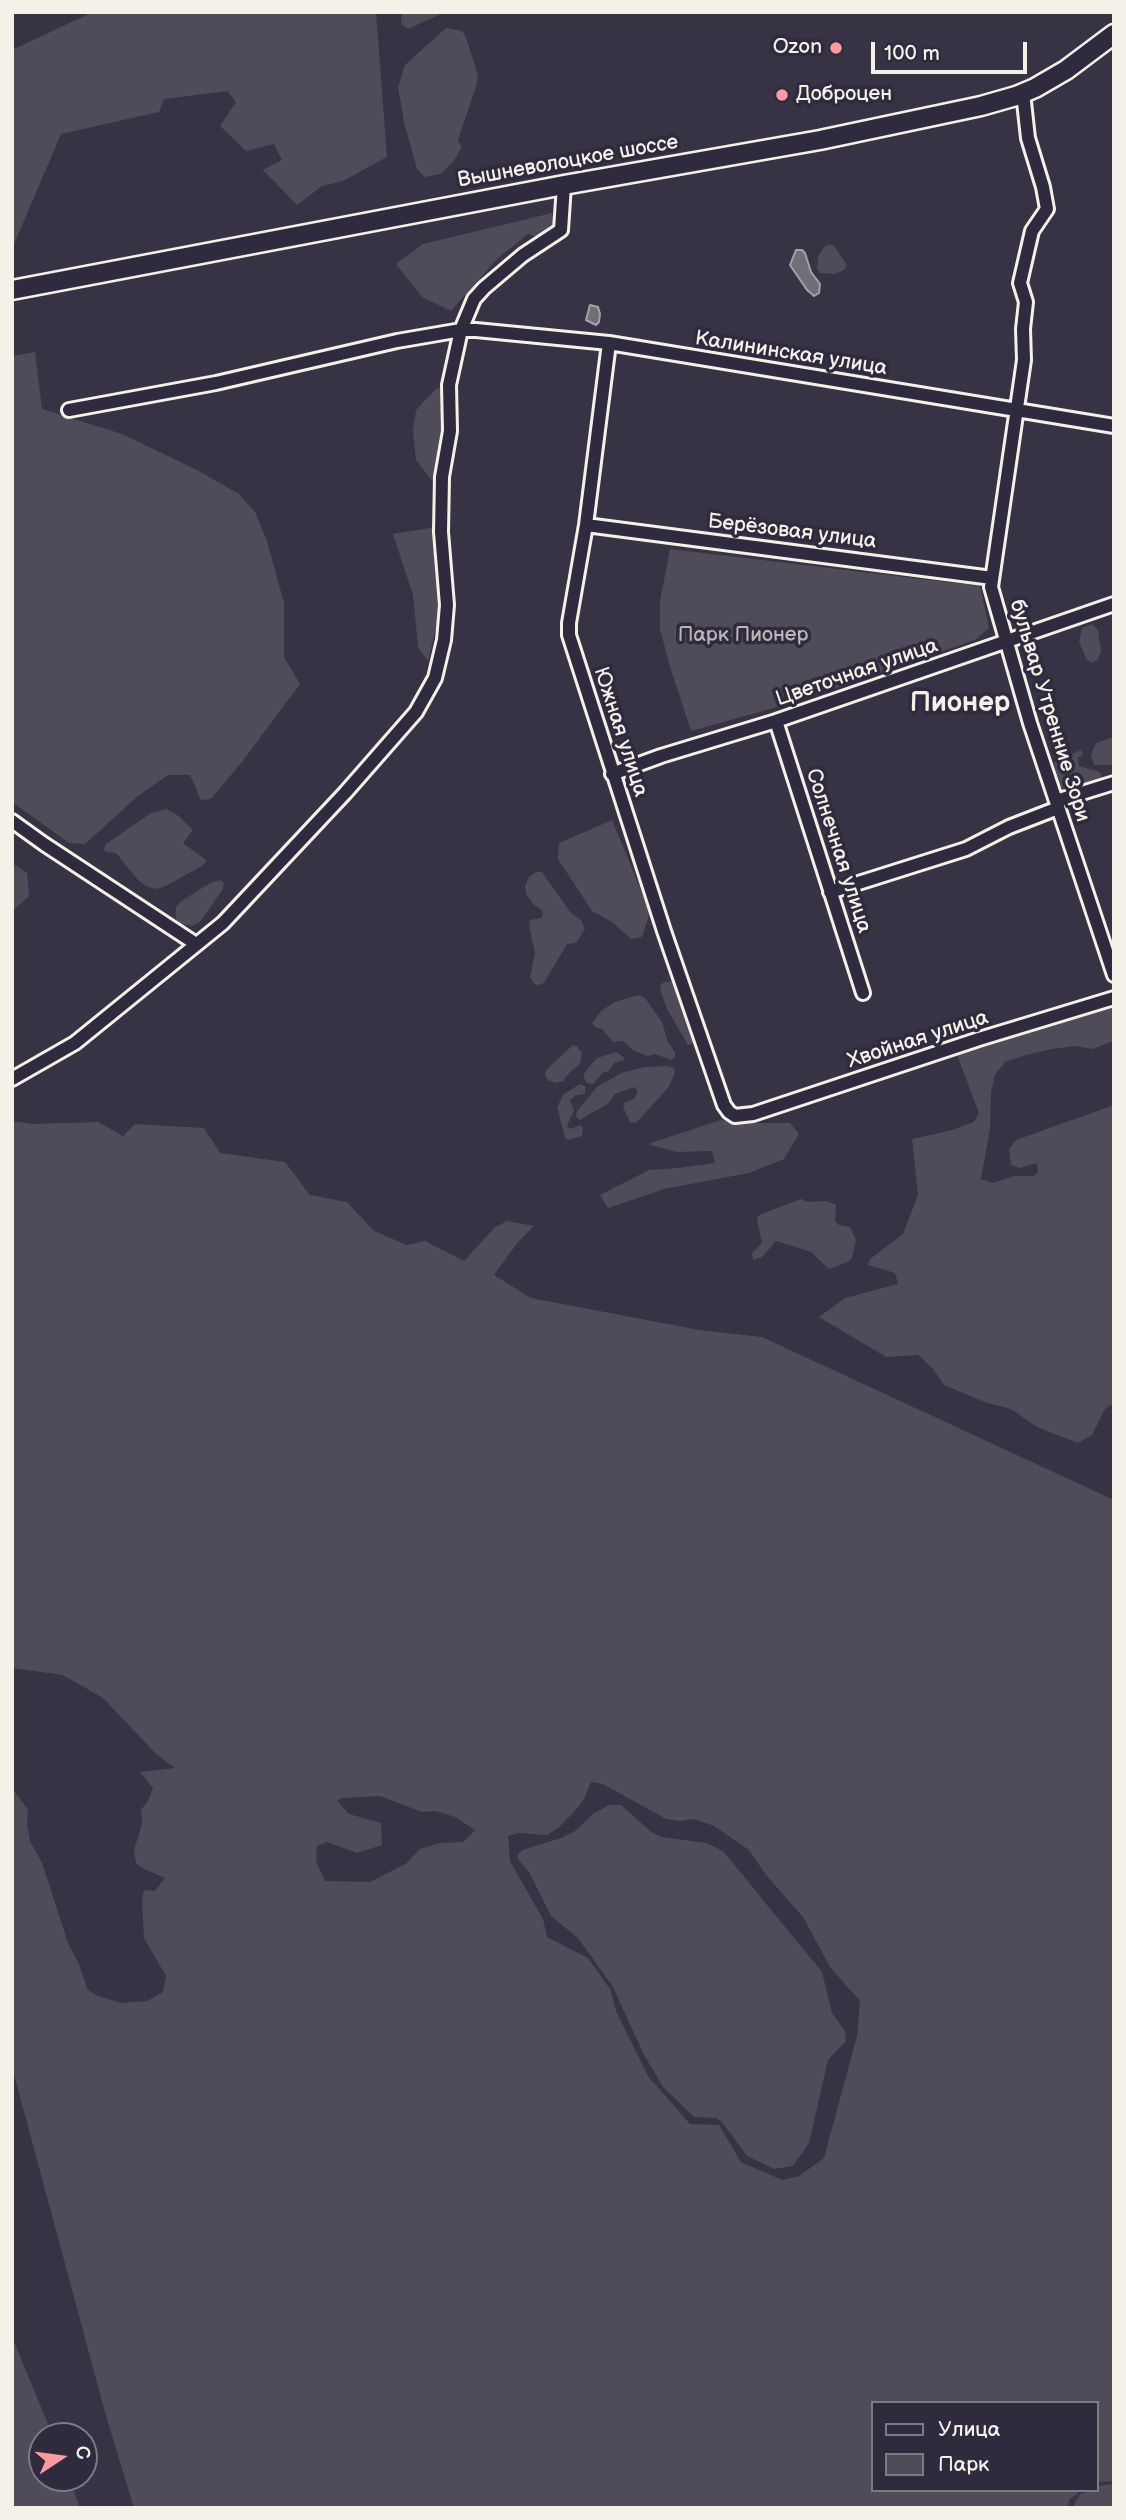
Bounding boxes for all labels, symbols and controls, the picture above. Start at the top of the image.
scale bar [874,28,1030,72]
place label: Ozon [773,35,822,61]
marker: Ozon [828,40,844,56]
text: 100 m [884,41,940,66]
place label: Доброцен [796,82,892,108]
marker: Доброцен [774,87,790,103]
street label: Вышневолоцкое шоссе [456,130,680,194]
street label: Калининская улица [693,326,889,382]
street label: Берёзовая улица [706,509,878,555]
street label: бульвар Утренние Зори [1003,597,1095,825]
park label: Парк Пионер [678,623,808,649]
street label: Цветочная улица [773,633,941,713]
street label: Южная улица [587,664,653,800]
district label: Пионер [910,687,1010,721]
street label: Солнечная улица [800,766,876,936]
street label: Хвойная улица [845,1005,991,1075]
legend [870,2401,1098,2492]
text: Улица [938,2417,1000,2442]
north arrow [28,2422,98,2492]
text: С [69,2444,95,2462]
text: Парк [938,2452,989,2477]

